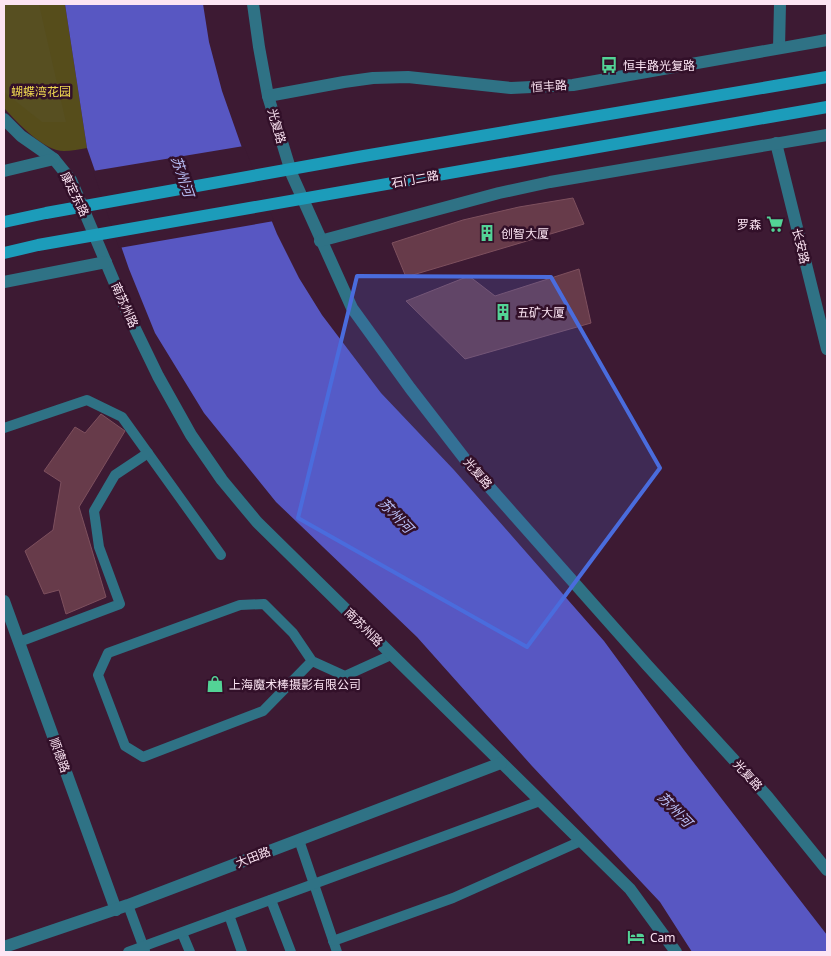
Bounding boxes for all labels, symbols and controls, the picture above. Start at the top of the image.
bus stop icon: 恒丰路光复路 [599,55,619,75]
place label: 恒丰路光复路 [623,57,695,74]
street label: 恒丰路 [530,76,568,96]
park label: 蝴蝶湾花园 [11,83,71,100]
street label: 光复路 [264,106,290,146]
water label: 苏州河 [167,153,200,202]
street label: 石门二路 [390,166,440,192]
street label: 康定东路 [57,169,93,219]
supermarket icon: 罗森 [765,214,785,234]
place label: 罗森 [737,216,761,233]
building icon: 创智大厦 [477,223,497,243]
place label: 创智大厦 [501,225,549,242]
street label: 长安路 [788,226,814,266]
street label: 南苏州路 [107,280,143,330]
building icon: 五矿大厦 [493,302,513,322]
place label: 五矿大厦 [517,304,565,321]
street label: 光复路 [460,454,496,492]
water label: 苏州河 [375,493,420,539]
street label: 南苏州路 [341,604,387,650]
shop icon: 上海魔术棒摄影有限公司 [205,674,225,694]
place label: 上海魔术棒摄影有限公司 [229,676,361,693]
street label: 顺德路 [46,735,74,775]
street label: 光复路 [730,756,766,794]
water label: 苏州河 [654,787,699,833]
street label: 大田路 [233,843,273,871]
hotel icon: Cam [626,927,646,947]
place label: Cam [650,929,676,946]

